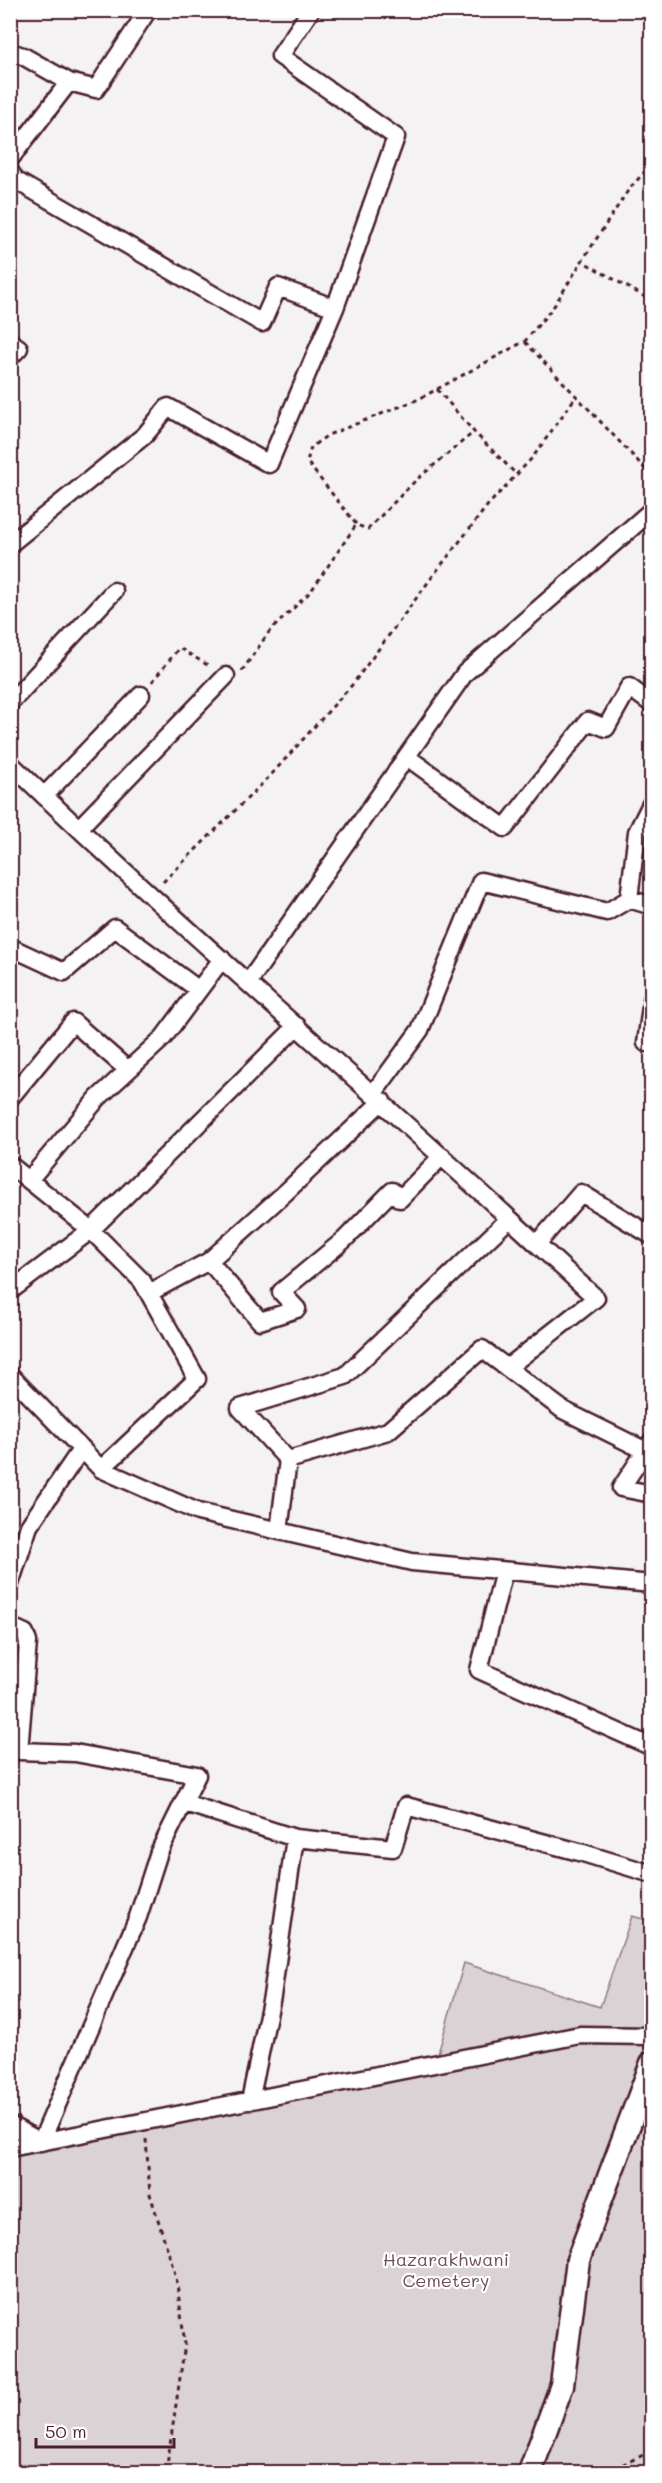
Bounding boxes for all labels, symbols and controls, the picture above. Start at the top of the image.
park label: Hazarakhwani Cemetery [383,2247,509,2292]
scale bar [36,2411,174,2449]
text: 50 m [45,2419,87,2443]

